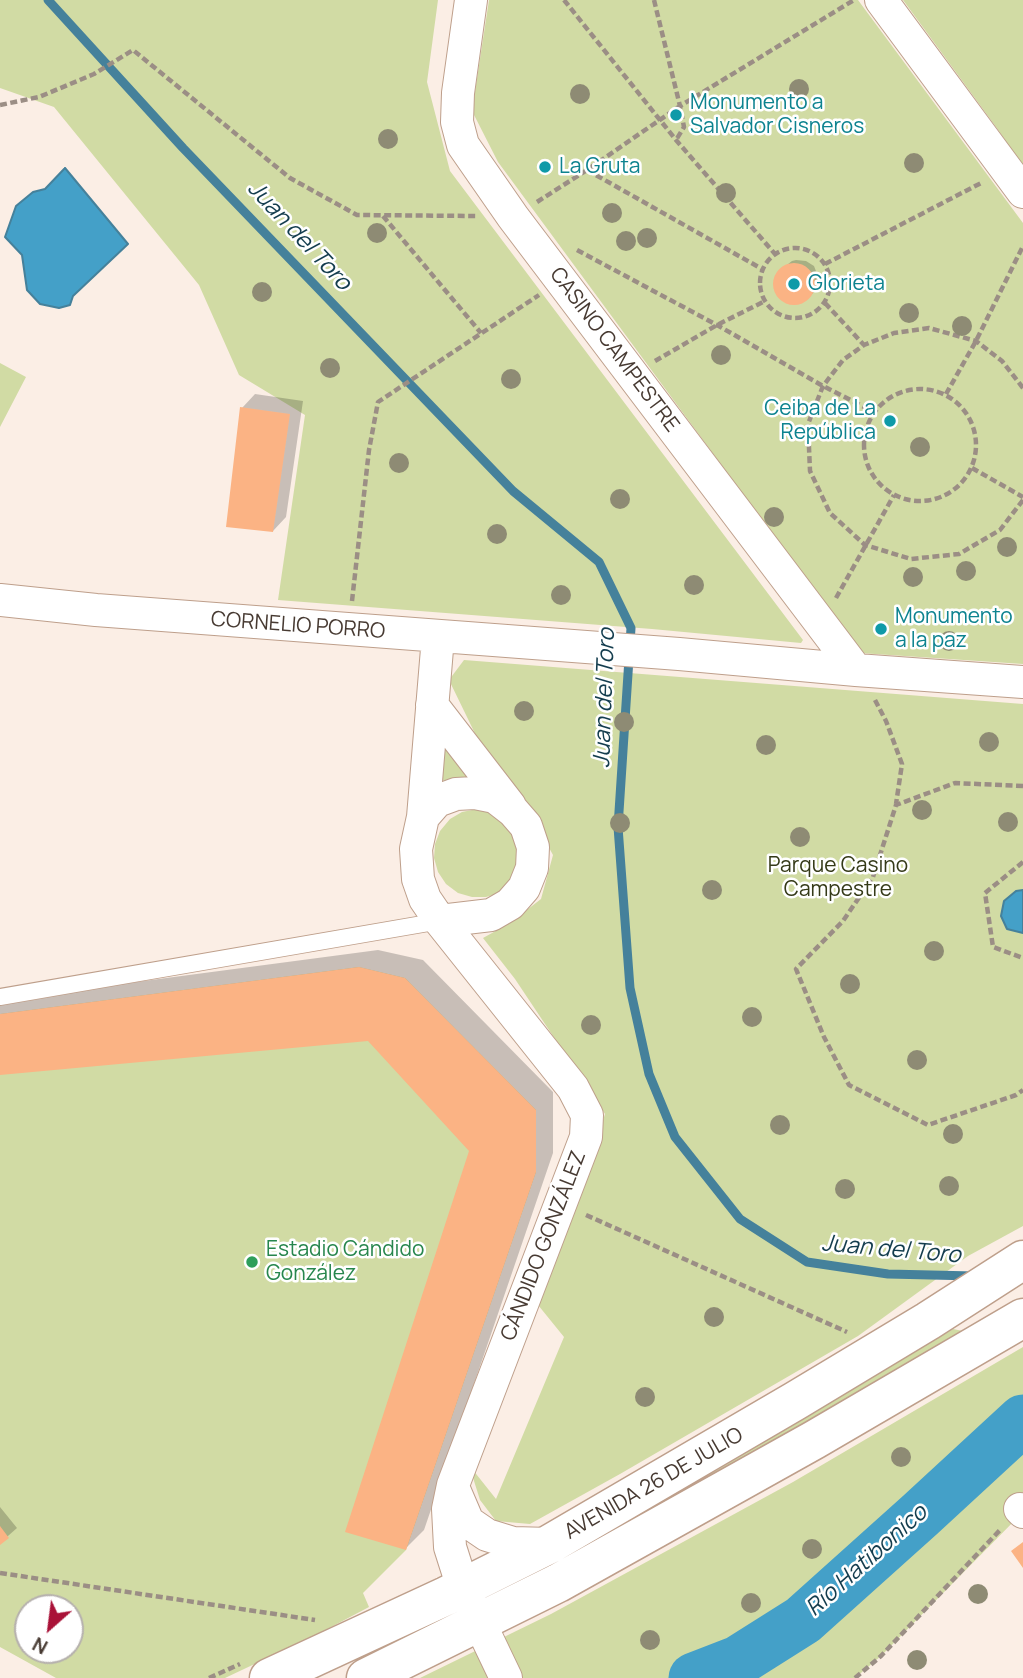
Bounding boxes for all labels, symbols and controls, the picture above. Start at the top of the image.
place label: Monumento a Salvador Cisneros [690,90,864,140]
marker: Monumento a Salvador Cisneros [668,107,684,123]
place label: La Gruta [559,154,641,180]
marker: La Gruta [537,159,553,175]
water label: Juan del Toro [241,176,357,296]
street label: CASINO CAMPESTRE [544,263,684,437]
place label: Glorieta [808,271,885,297]
marker: Glorieta [786,276,802,292]
place label: Ceiba de La República [764,396,876,446]
marker: Ceiba de La República [882,413,898,429]
place label: Monumento a la paz [895,604,1013,654]
street label: CORNELIO PORRO [210,607,386,645]
marker: Monumento a la paz [873,621,889,637]
water label: Juan del Toro [589,628,621,768]
park label: Parque Casino Campestre [768,853,908,903]
street label: CÁNDIDO GONZÁLEZ [496,1148,592,1344]
water label: Juan del Toro [820,1230,962,1270]
place label: Estadio Cándido González [266,1237,424,1287]
marker: Estadio Cándido González [244,1254,260,1270]
street label: AVENIDA 26 DE JULIO [560,1423,748,1545]
water label: Río Hatibonico [801,1499,933,1623]
north arrow [14,1594,84,1664]
text: N [28,1631,52,1660]

